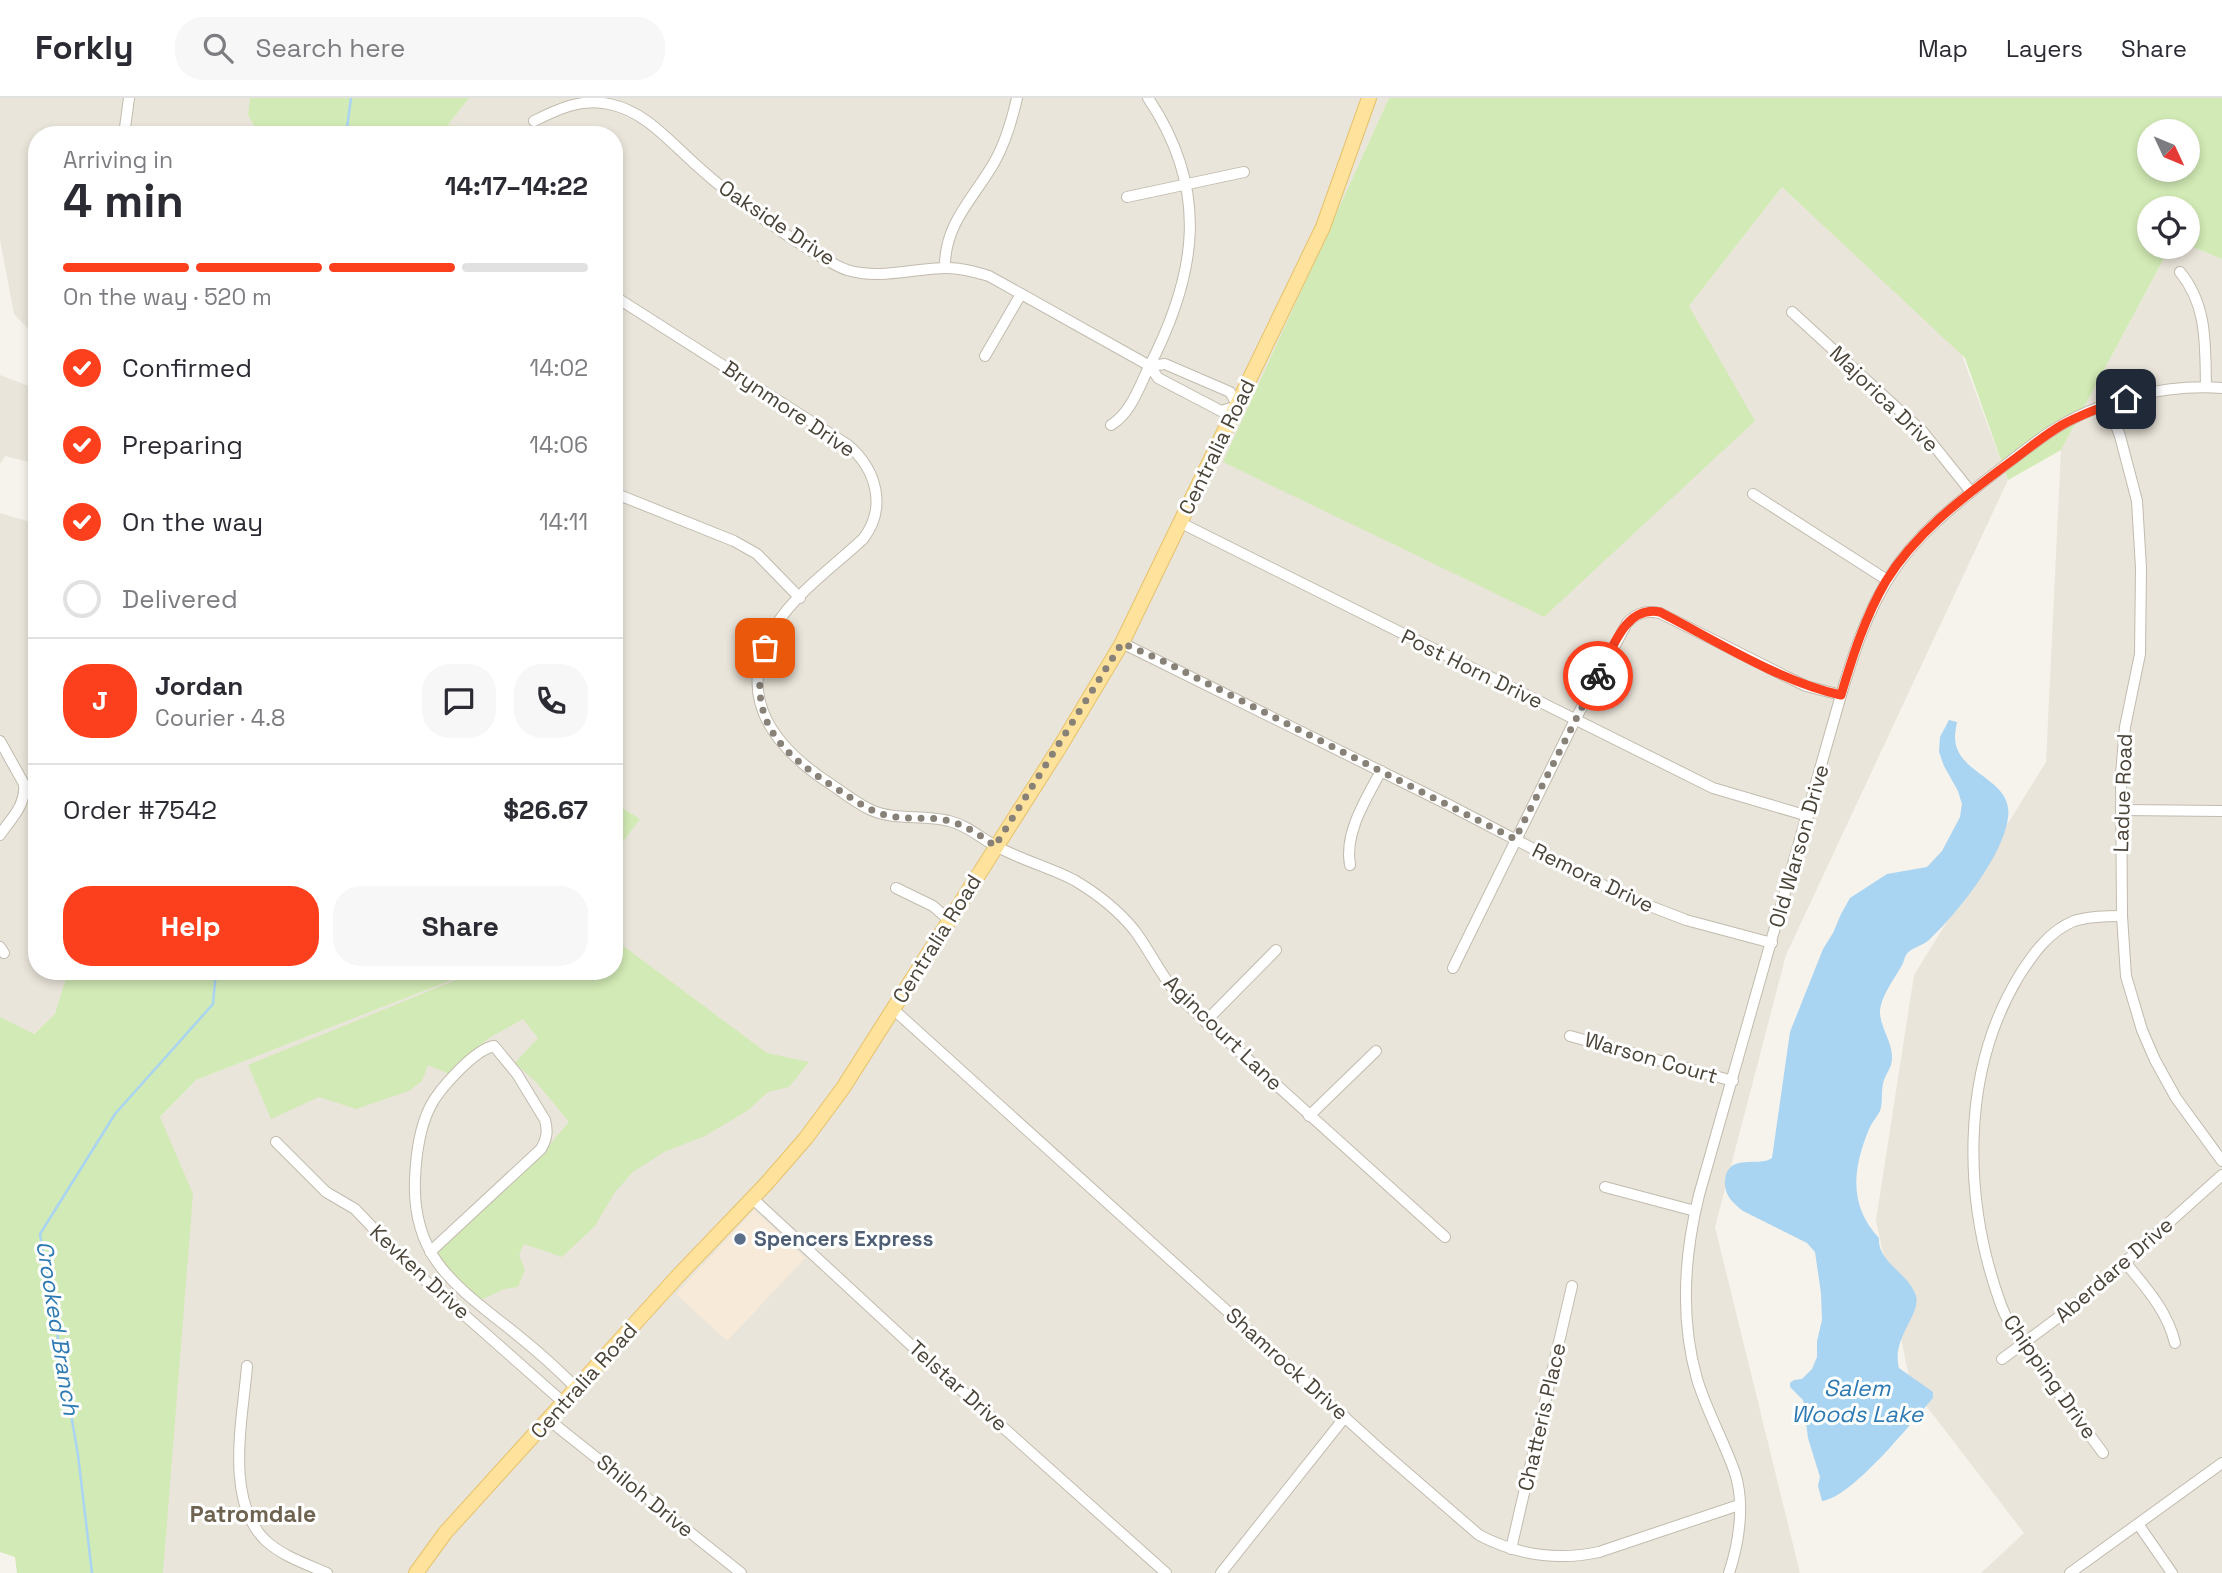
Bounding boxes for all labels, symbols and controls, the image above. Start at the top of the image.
search box [175,17,665,80]
text: Forkly [35,27,133,69]
icon: search [199,29,237,67]
text: Search here [255,31,405,65]
text: Map [1918,33,1968,64]
text: Layers [2006,33,2083,64]
text: Share [2121,33,2187,64]
north arrow [2137,119,2200,182]
map controls [2137,119,2200,259]
text: Arriving in [63,145,173,175]
text: 14:17–14:22 [445,169,588,203]
text: 4 min [63,172,184,230]
street label: Oakside Drive [714,174,841,272]
button: locate [2137,196,2200,259]
text: On the way · 520 m [63,282,272,312]
street label: Majorica Drive [1824,340,1945,458]
icon: check [63,349,101,387]
text: Confirmed [122,351,252,385]
text: 14:02 [530,353,588,383]
street label: Brynmore Drive [718,354,861,463]
pin [2096,369,2156,429]
street label: Centralia Road [1172,375,1261,519]
icon: home [2107,380,2145,418]
icon: check [63,426,101,464]
text: Preparing [122,428,243,462]
text: 14:06 [529,430,588,460]
icon: check [63,503,101,541]
text: On the way [122,505,263,539]
text: 14:11 [539,507,588,537]
text: Delivered [122,582,238,616]
pin [735,618,795,678]
street label: Post Horn Drive [1397,623,1548,715]
icon: bag [746,629,784,667]
courier [1563,641,1633,711]
icon: bike [1579,657,1617,695]
button: chat [422,664,496,738]
button: phone [514,664,588,738]
text: Jordan [155,669,243,703]
text: J [92,684,108,718]
text: Courier · 4.8 [155,703,285,733]
street label: Ladue Road [2107,733,2138,853]
street label: Old Warson Drive [1762,761,1835,931]
text: Order #7542 [63,793,217,827]
text: $26.67 [503,793,588,827]
street label: Remora Drive [1528,836,1658,919]
street label: Centralia Road [886,869,987,1008]
button: Help [63,886,319,966]
button: Share [333,886,588,966]
street label: Agincourt Lane [1158,969,1288,1096]
street label: Warson Court [1581,1026,1721,1089]
street label: Aberdare Drive [2049,1211,2178,1328]
street label: Kevken Drive [365,1218,476,1325]
place label: Spencers Express [754,1225,934,1252]
marker: Spencers Express [732,1231,748,1247]
water label: Crooked Branch [29,1239,87,1418]
street label: Shamrock Drive [1220,1301,1354,1426]
street label: Chipping Drive [1998,1309,2103,1444]
street label: Centralia Road [524,1317,643,1444]
street label: Telstar Drive [903,1334,1013,1437]
street label: Chatteris Place [1511,1340,1572,1494]
water label: Salem Woods Lake [1791,1373,1925,1429]
street label: Shiloh Drive [591,1448,700,1543]
district label: Patromdale [190,1499,316,1529]

